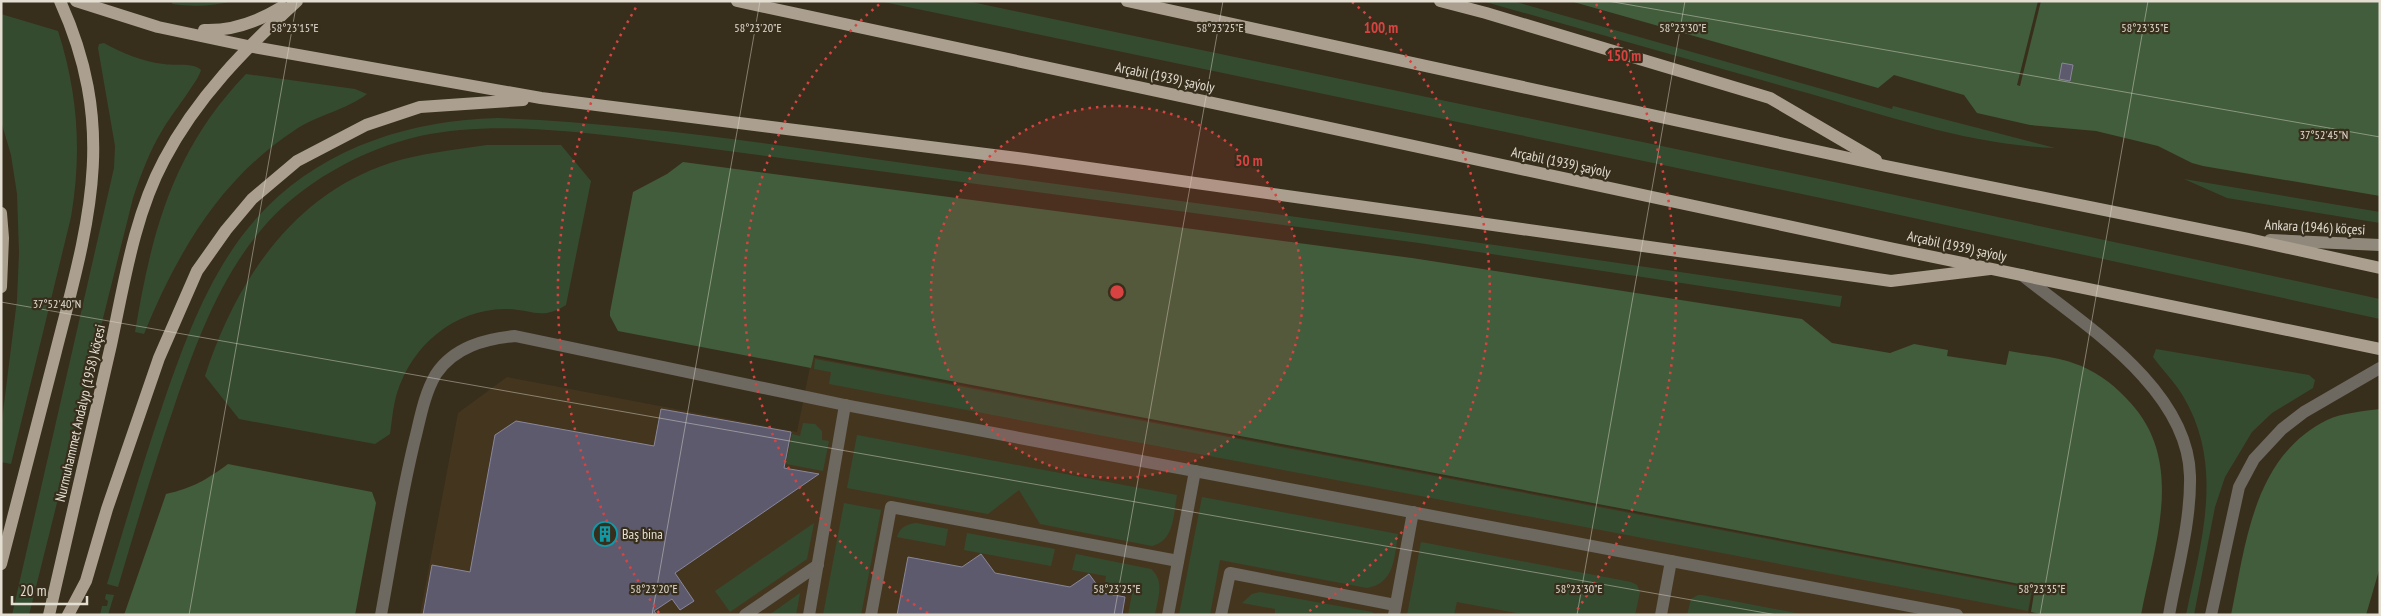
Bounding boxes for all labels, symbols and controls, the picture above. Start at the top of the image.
text: 100 m [1364,18,1398,37]
text: 58°23'15"E [271,20,319,35]
text: 58°23'20"E [734,20,782,35]
text: 58°23'25"E [1196,20,1244,35]
text: 58°23'30"E [1659,20,1707,35]
text: 58°23'35"E [2121,20,2169,35]
text: 150 m [1607,46,1641,65]
street label: Arçabil (1939) şaýoly [1114,58,1217,96]
text: 37°52'45"N [2300,127,2348,142]
street label: Arçabil (1939) şaýoly [1510,143,1613,181]
text: 50 m [1235,151,1263,170]
street label: Ankara (1946) köçesi [2264,215,2366,239]
street label: Arçabil (1939) şaýoly [1906,227,2009,265]
centre of rings [1108,283,1126,301]
text: 37°52'40"N [33,296,81,311]
street label: Nurmuhammet Andalyp (1958) köçesi [51,323,109,503]
building icon: Baş bina [592,521,618,547]
place label: Baş bina [622,525,663,543]
scale bar [12,574,88,606]
text: 20 m [20,581,46,600]
text: 58°23'20"E [630,581,678,596]
text: 58°23'25"E [1093,581,1141,596]
text: 58°23'30"E [1555,581,1603,596]
text: 58°23'35"E [2018,581,2066,596]

